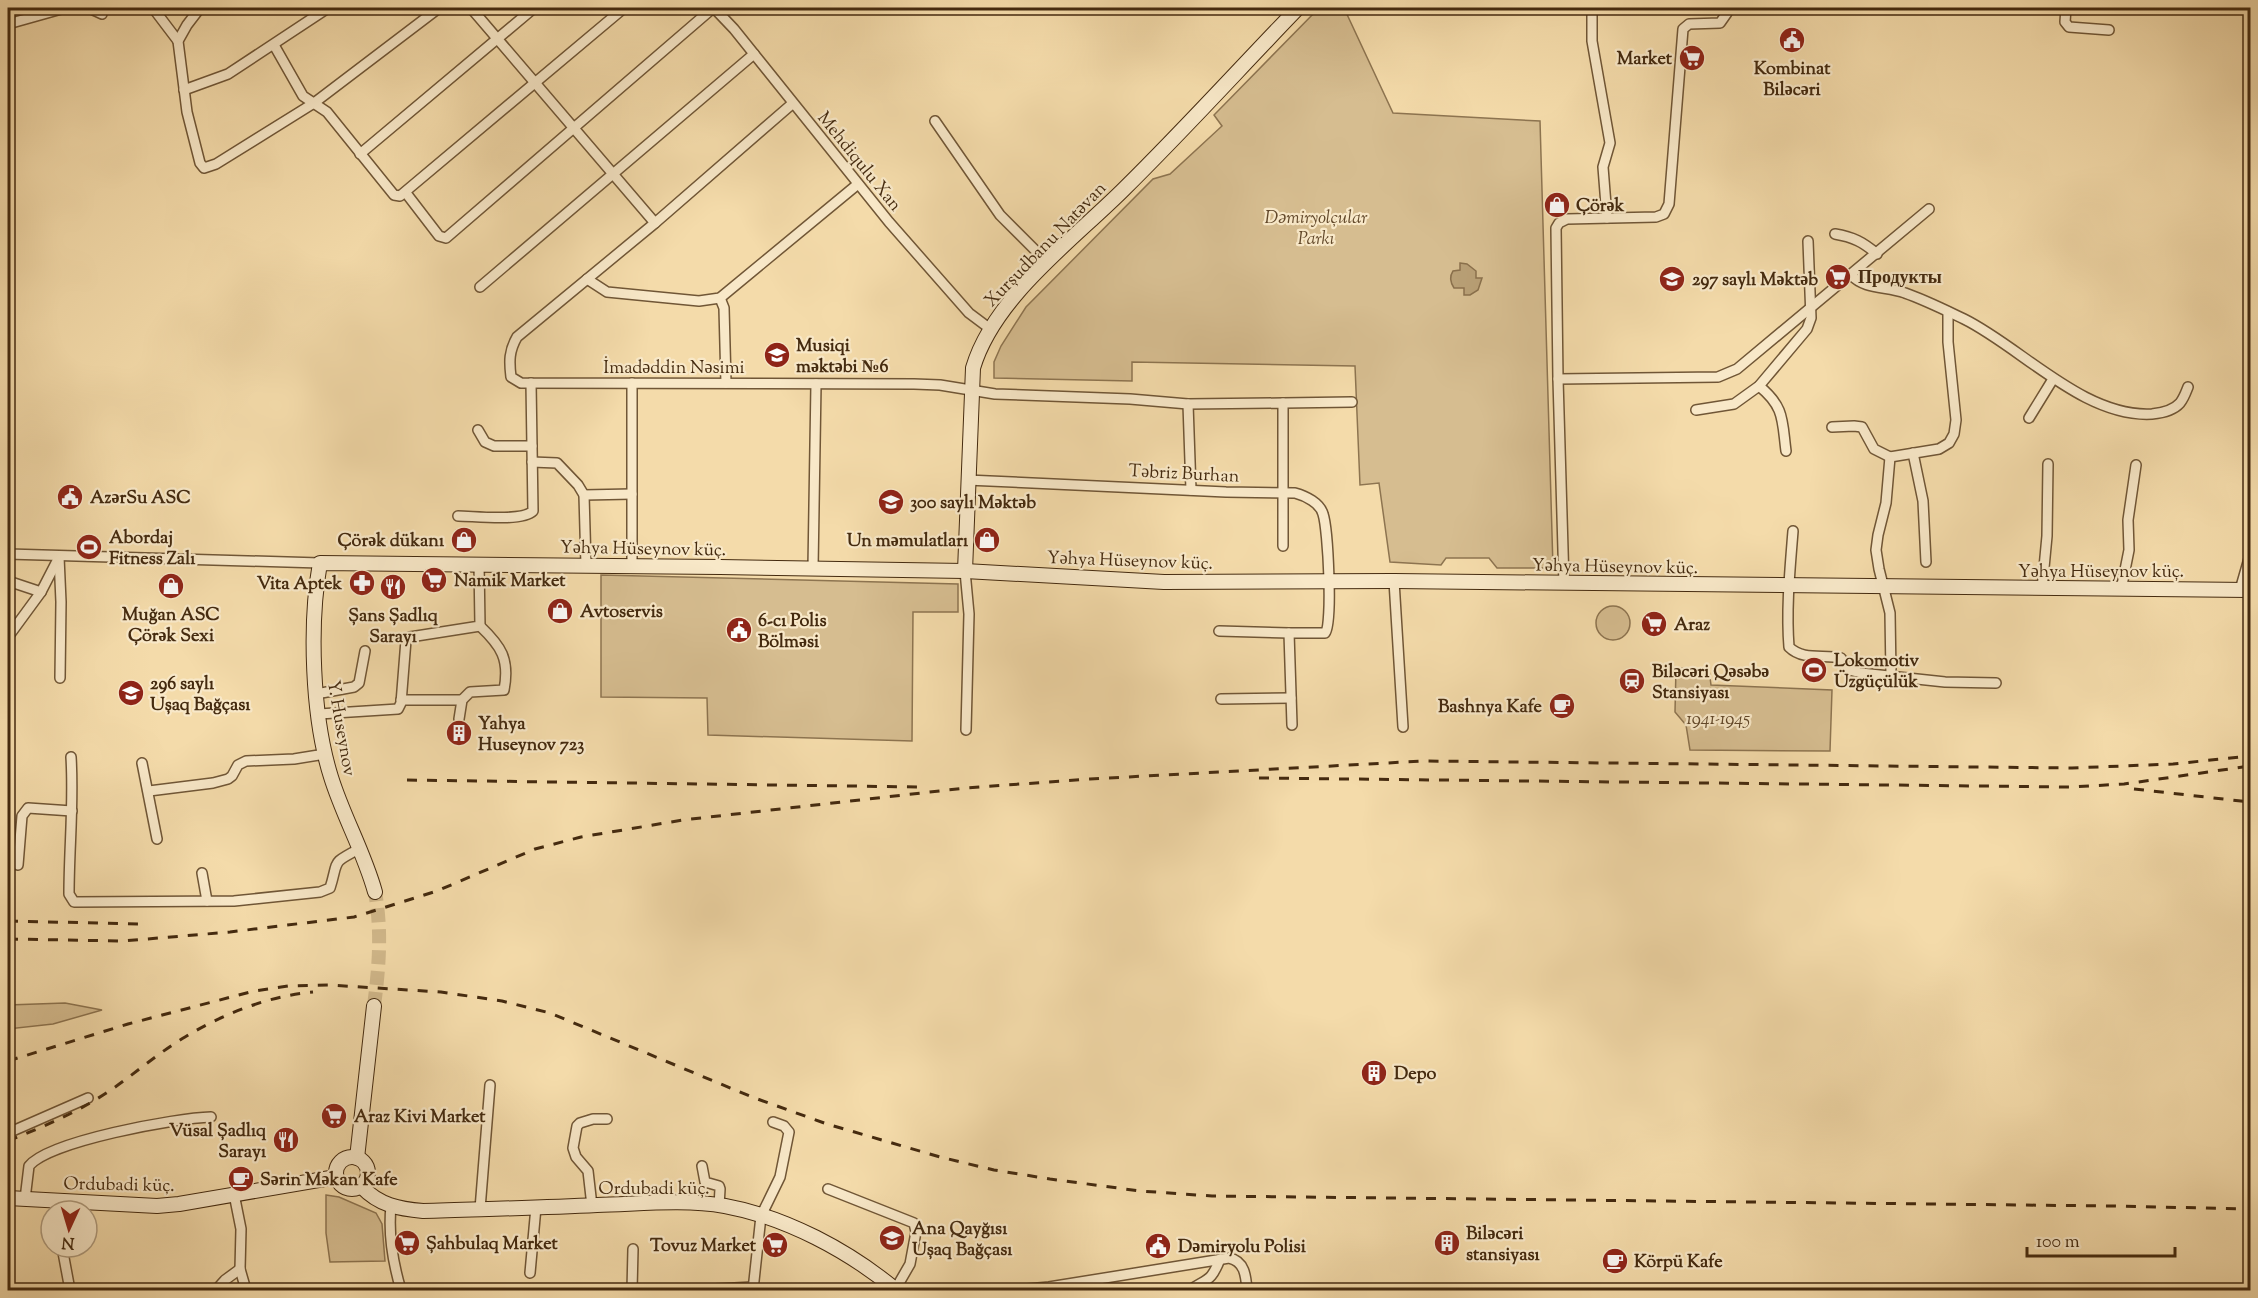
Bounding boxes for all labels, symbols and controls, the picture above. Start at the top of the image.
public building icon: Kombinat Biləcəri [1777,25,1807,55]
supermarket icon: Market [1677,43,1707,73]
place label: Market [1617,47,1673,73]
place label: Kombinat Biləcəri [1754,57,1831,104]
street label: Mehdiqulu Xan [810,107,907,218]
street label: Xurşudbanu Natəvan [980,177,1114,314]
shop icon: Çörək [1542,190,1572,220]
place label: Çörək [1576,194,1625,220]
park label: Dəmiryolçular Parkı [1264,206,1368,253]
supermarket icon: Продукты [1823,262,1853,292]
school or university icon: 297 saylı Məktəb [1657,264,1687,294]
place label: Продукты [1858,266,1942,292]
place label: 297 saylı Məktəb [1692,268,1818,294]
place label: Musiqi məktəbi №6 [796,334,889,381]
school or university icon: Musiqi məktəbi №6 [762,340,792,370]
street label: İmadəddin Nəsimi [603,356,745,382]
street label: Təbriz Burhan [1128,459,1240,491]
public building icon: AzərSu ASC [55,482,85,512]
place label: AzərSu ASC [90,486,191,512]
school or university icon: 300 saylı Məktəb [876,487,906,517]
place label: 300 saylı Məktəb [910,491,1036,517]
shop icon: Çörək dükanı [449,525,479,555]
shop icon: Un məmulatları [972,525,1002,555]
place label: Abordaj Fitness Zalı [109,526,196,573]
place label: Çörək dükanı [338,529,445,555]
place label: Un məmulatları [847,529,969,555]
sports icon: Abordaj Fitness Zalı [74,532,104,562]
street label: Yəhya Hüseynov küç. [560,536,726,564]
street label: Yəhya Hüseynov küç. [1046,546,1213,578]
street label: Yəhya Hüseynov küç. [1532,554,1698,582]
street label: Yəhya Hüseynov küç. [2018,560,2184,586]
supermarket icon: Namik Market [419,565,449,595]
pharmacy icon: Vita Aptek [347,568,377,598]
place label: Namik Market [454,569,566,595]
shop icon: Muğan ASC Çörək Sexi [156,571,186,601]
place label: Vita Aptek [257,572,342,598]
restaurant icon: Şans Şadlıq Sarayı [378,572,408,602]
shop icon: Avtoservis [545,596,575,626]
place label: Avtoservis [580,600,663,626]
place label: Muğan ASC Çörək Sexi [122,603,220,650]
place label: Şans Şadlıq Sarayı [348,604,439,651]
place label: 6-cı Polis Bölməsi [758,609,827,656]
supermarket icon: Araz [1639,609,1669,639]
place label: Araz [1674,613,1710,639]
public building icon: 6-cı Polis Bölməsi [724,615,754,645]
place label: Lokomotiv Üzgüçülük [1834,649,1920,696]
sports icon: Lokomotiv Üzgüçülük [1799,655,1829,685]
place label: Biləcəri Qəsəbə Stansiyası [1652,660,1769,707]
station icon: Biləcəri Qəsəbə Stansiyası [1617,666,1647,696]
place label: 296 saylı Uşaq Bağçası [150,672,251,719]
school or university icon: 296 saylı Uşaq Bağçası [116,678,146,708]
street label: Y. Huseynov [319,678,361,779]
cafe icon: Bashnya Kafe [1547,691,1577,721]
place label: Bashnya Kafe [1438,695,1543,721]
park label: 1941-1945 [1686,707,1750,733]
place label: Yahya Huseynov 723 [478,712,584,759]
building icon: Yahya Huseynov 723 [444,718,474,748]
building icon: Depo [1359,1058,1389,1088]
place label: Depo [1394,1062,1436,1088]
supermarket icon: Araz Kivi Market [319,1101,349,1131]
place label: Araz Kivi Market [354,1105,486,1131]
place label: Vüsal Şadlıq Sarayı [169,1119,267,1166]
restaurant icon: Vüsal Şadlıq Sarayı [271,1125,301,1155]
cafe icon: Sərin Məkan Kafe [226,1164,256,1194]
place label: Sərin Məkan Kafe [260,1168,398,1194]
street label: Ordubadi küç. [63,1172,175,1200]
street label: Ordubadi küç. [598,1177,710,1203]
north arrow [39,1199,99,1259]
place label: Ana Qayğısı Uşaq Bağçası [912,1217,1013,1264]
scale bar [2027,1220,2176,1258]
place label: Biləcəri stansiyası [1466,1222,1541,1269]
school or university icon: Ana Qayğısı Uşaq Bağçası [877,1223,907,1253]
supermarket icon: Şahbulaq Market [392,1228,422,1258]
building icon: Biləcəri stansiyası [1432,1228,1462,1258]
text: N [61,1230,75,1253]
supermarket icon: Tovuz Market [760,1230,790,1260]
text: 100 m [2036,1230,2080,1256]
public building icon: Dəmiryolu Polisi [1143,1231,1173,1261]
place label: Şahbulaq Market [426,1232,559,1258]
place label: Tovuz Market [650,1234,757,1260]
place label: Dəmiryolu Polisi [1178,1235,1307,1261]
cafe icon: Körpü Kafe [1600,1246,1630,1276]
place label: Körpü Kafe [1634,1250,1723,1276]

